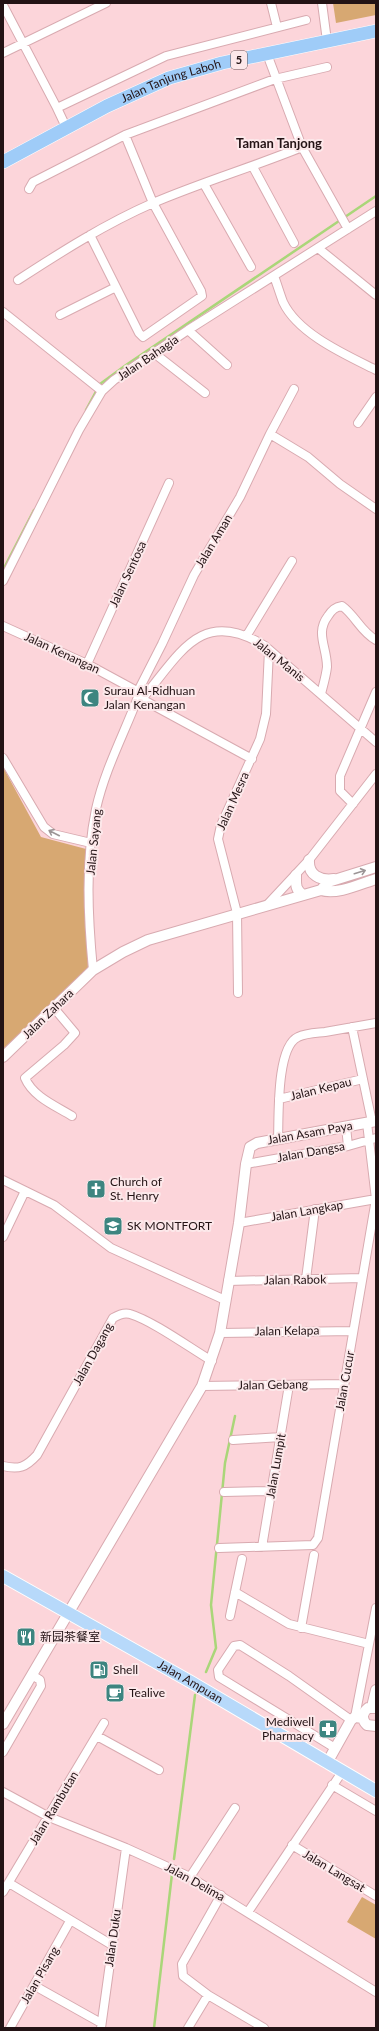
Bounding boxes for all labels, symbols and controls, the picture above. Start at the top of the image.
road number: 5 [231,51,247,69]
street label: Jalan Tanjung Laboh [118,56,222,106]
district label: Taman Tanjong [236,135,322,151]
street label: Jalan Bahagia [114,332,181,384]
street label: Jalan Aman [192,511,235,570]
street label: Jalan Sentosa [106,538,149,609]
street label: Jalan Kenangan [22,629,102,677]
street label: Jalan Manis [251,635,308,685]
place label: Surau Al-Ridhuan Jalan Kenangan [104,683,195,712]
mosque icon: Surau Al-Ridhuan Jalan Kenangan [79,687,101,709]
street label: Jalan Mesra [213,769,252,832]
street label: Jalan Sayang [83,808,104,876]
one-way arrow [48,829,60,836]
one-way arrow [354,868,367,875]
street label: Jalan Zahara [19,986,76,1042]
street label: Jalan Kepau [289,1074,353,1103]
street label: Jalan Asam Paya [266,1118,354,1147]
street label: Jalan Dangsa [276,1138,346,1165]
place label: Church of St. Henry [110,1174,163,1203]
church icon: Church of St. Henry [85,1178,107,1200]
street label: Jalan Langkap [270,1197,345,1224]
school or university icon: SK MONTFORT [102,1215,124,1237]
place label: SK MONTFORT [127,1218,212,1233]
street label: Jalan Rabok [264,1271,327,1288]
street label: Jalan Dagang [69,1320,116,1388]
street label: Jalan Kelapa [255,1322,319,1339]
street label: Jalan Cucur [332,1349,357,1412]
street label: Jalan Gebang [238,1376,308,1393]
street label: Jalan Lumpit [262,1432,289,1500]
restaurant icon: 新园茶餐室 [15,1626,37,1648]
place label: 新园茶餐室 [40,1629,100,1644]
street label: Jalan Ampuan [155,1657,226,1706]
fuel station icon: Shell [88,1659,110,1681]
place label: Shell [113,1662,138,1677]
cafe icon: Tealive [104,1682,126,1704]
place label: Tealive [129,1685,165,1700]
place label: Mediwell Pharmacy [262,1714,315,1743]
pharmacy icon: Mediwell Pharmacy [317,1718,339,1740]
street label: Jalan Rambutan [26,1768,81,1847]
street label: Jalan Langsat [300,1846,369,1895]
street label: Jalan Delima [163,1859,228,1904]
street label: Jalan Duku [101,1908,124,1968]
street label: Jalan Pisang [17,1943,62,2006]

